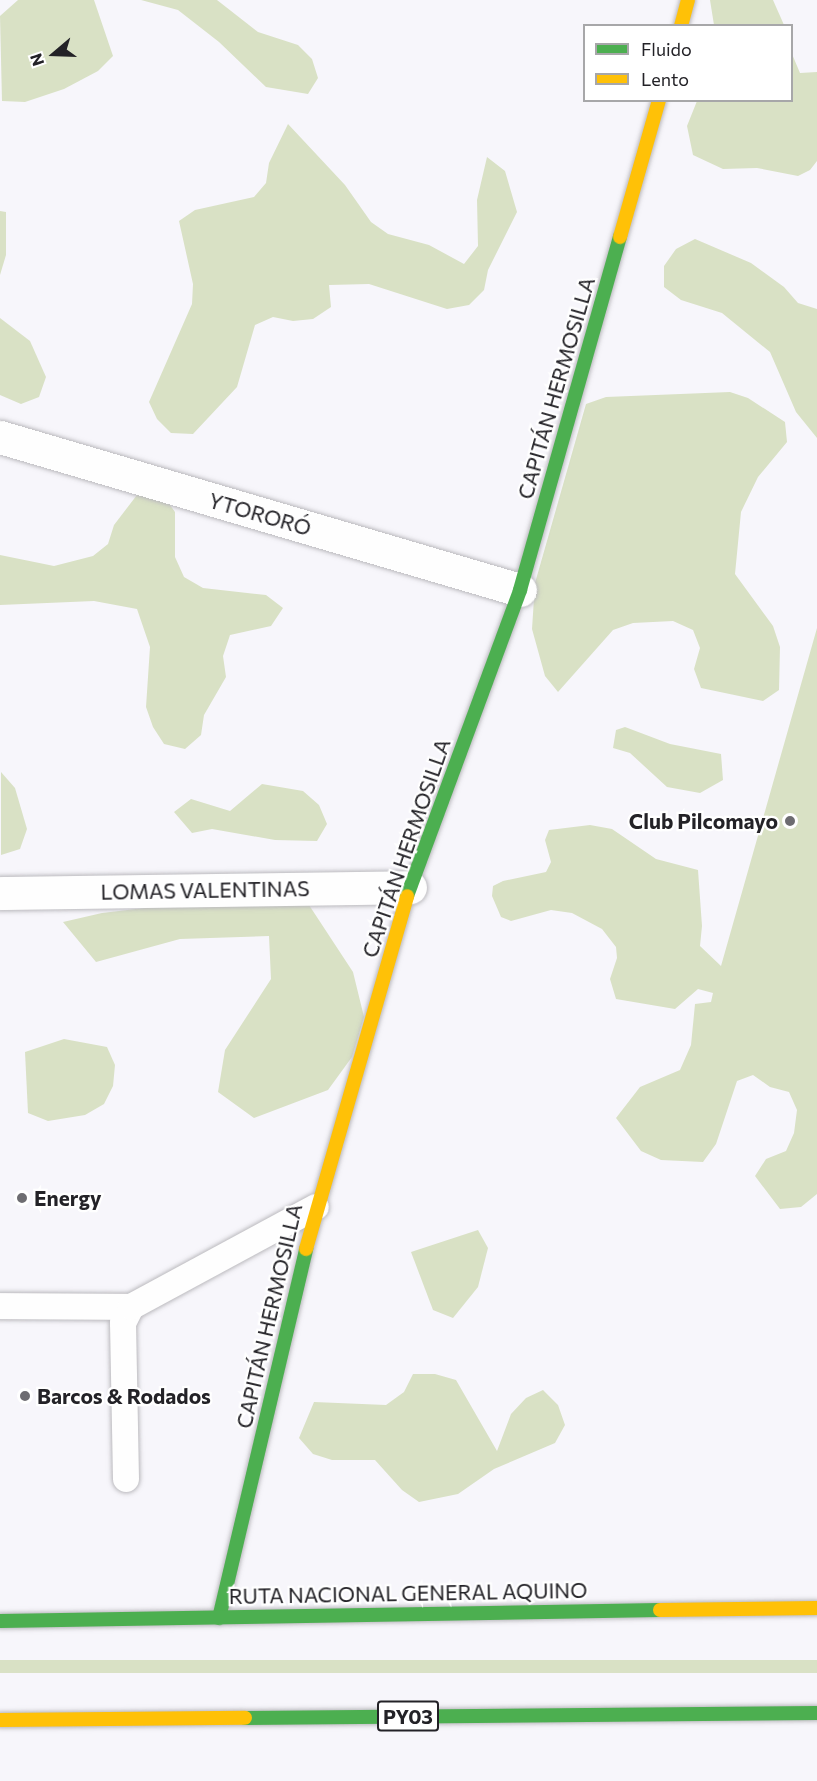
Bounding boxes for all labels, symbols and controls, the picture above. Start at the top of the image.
north arrow [24,24,84,84]
legend [583,24,793,102]
text: Fluido [641,38,692,60]
text: N [26,51,47,69]
text: Lento [641,68,689,90]
street label: CAPITÁN HERMOSILLA [512,274,600,502]
street label: YTORORÓ [206,487,314,541]
street label: CAPITÁN HERMOSILLA [357,735,455,961]
place label: Club Pilcomayo [629,808,778,834]
marker: Club Pilcomayo [783,814,797,828]
street label: LOMAS VALENTINAS [100,876,310,904]
place label: Energy [34,1185,101,1211]
marker: Energy [15,1191,29,1205]
street label: CAPITÁN HERMOSILLA [231,1201,307,1431]
place label: Barcos & Rodados [37,1383,211,1409]
marker: Barcos & Rodados [18,1389,32,1403]
street label: RUTA NACIONAL GENERAL AQUINO [229,1577,587,1609]
road number: PY03 [376,1699,440,1733]

